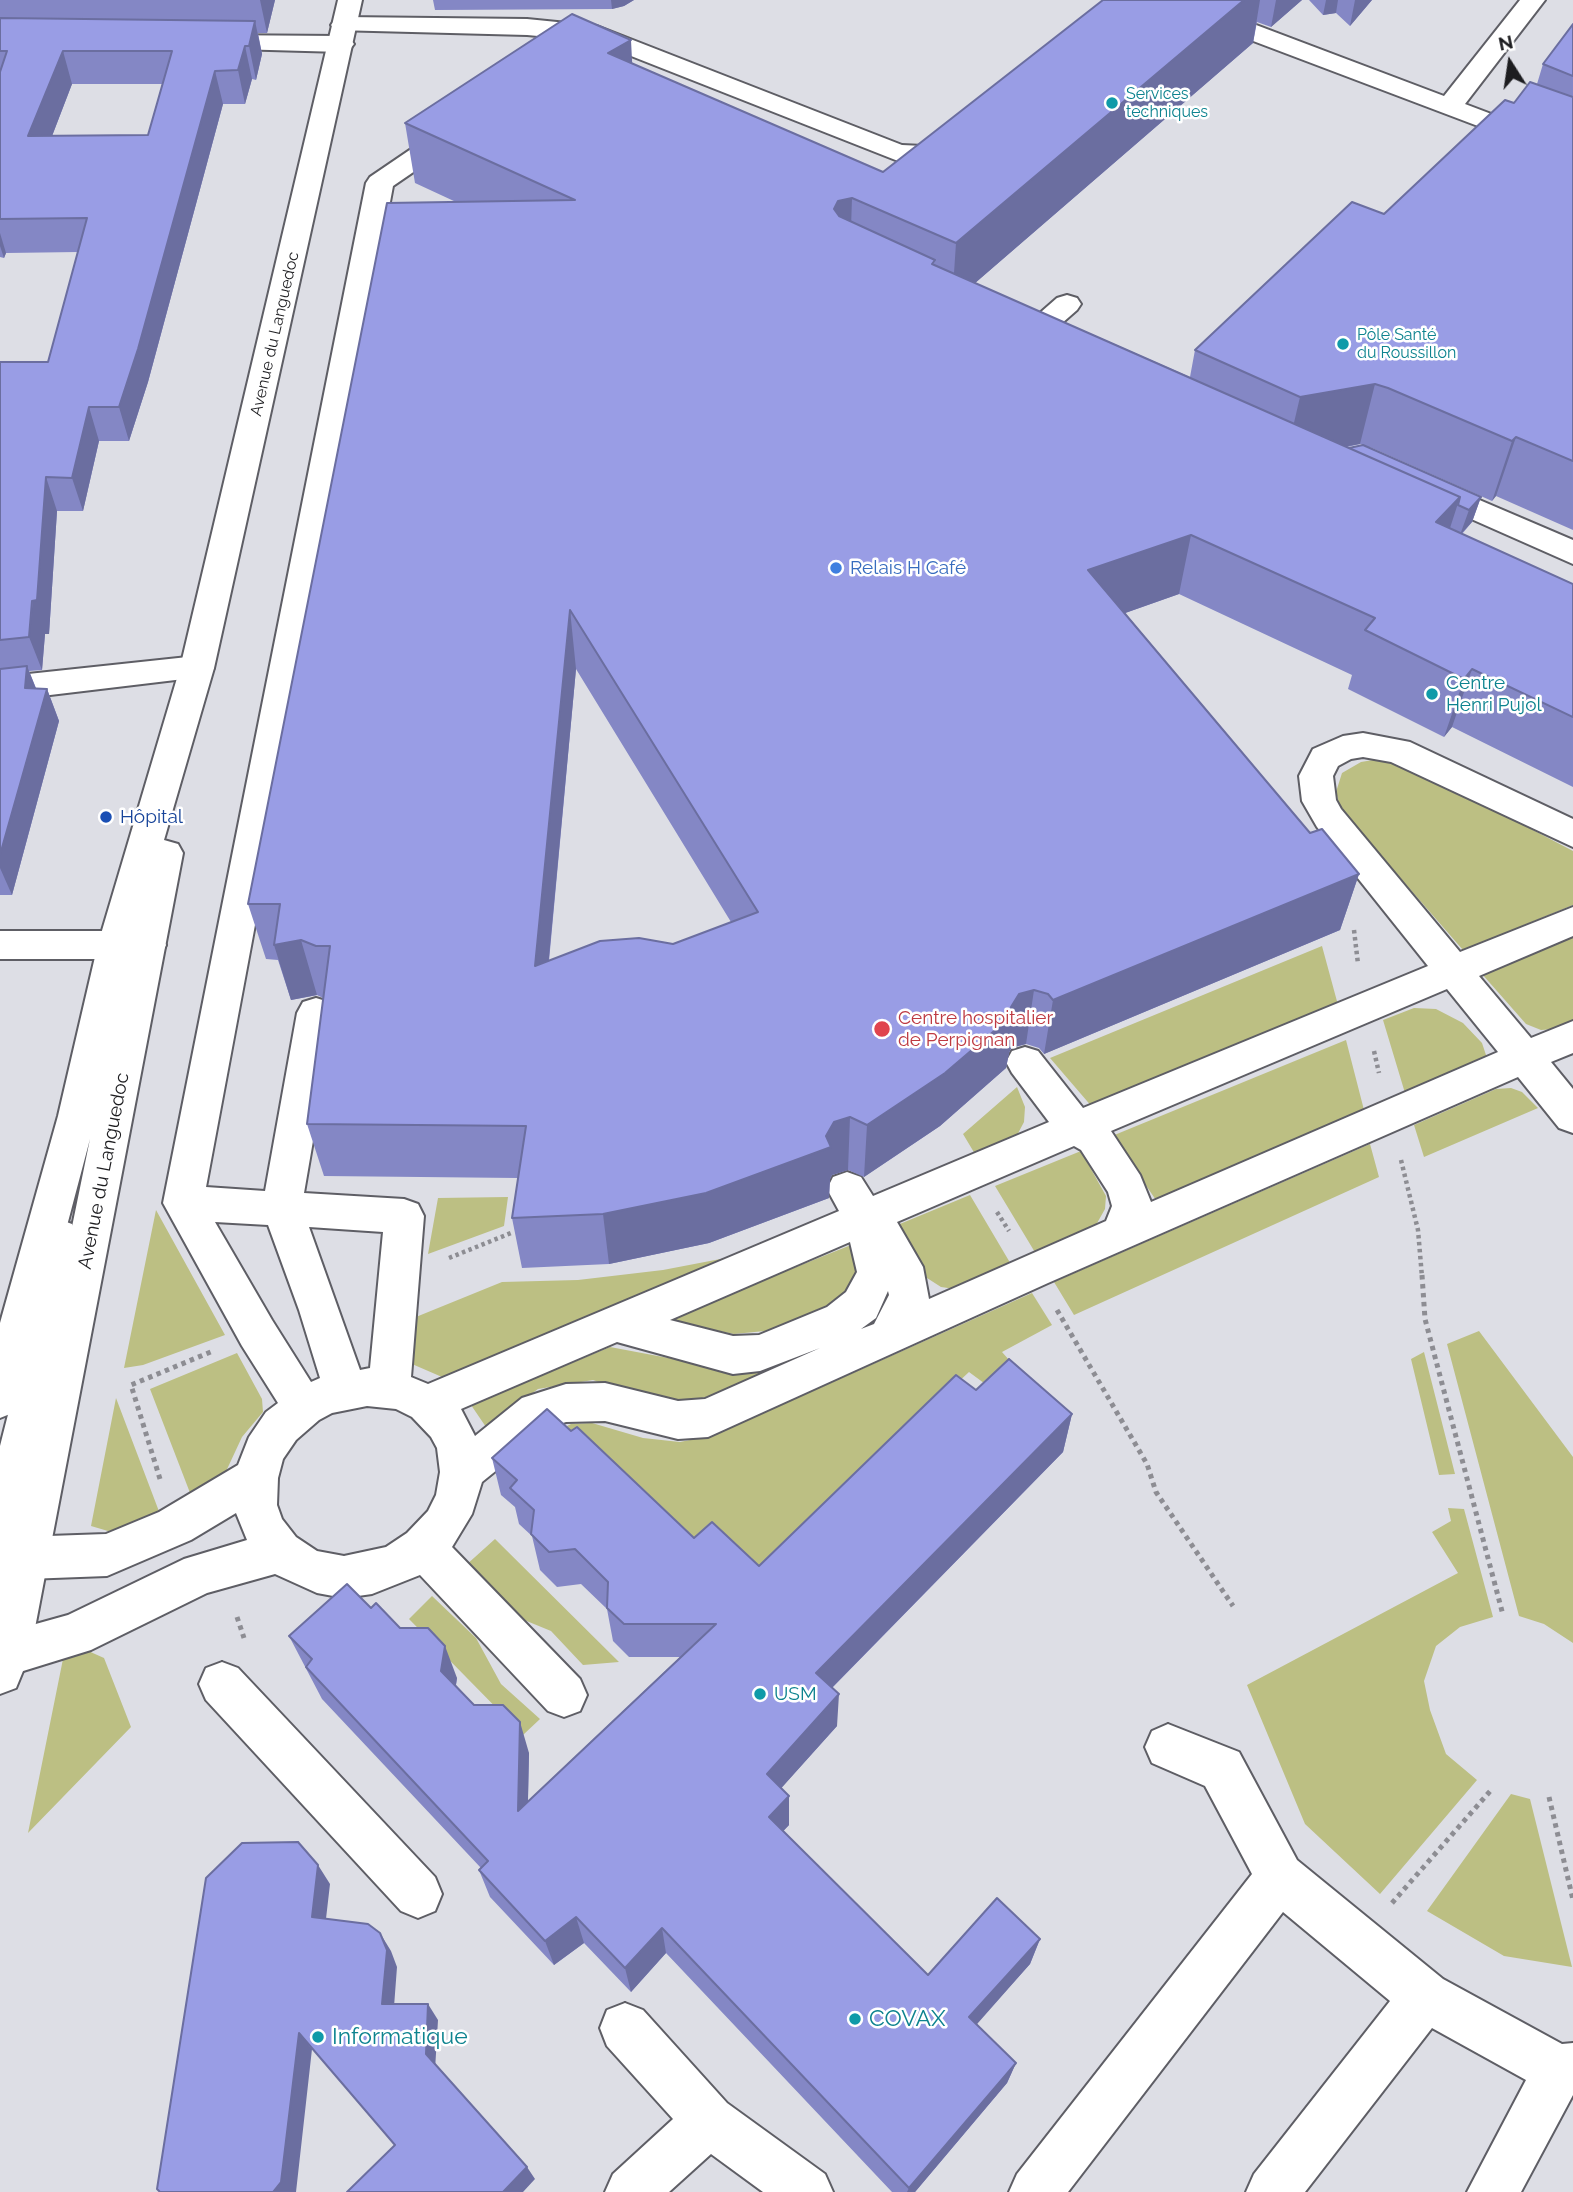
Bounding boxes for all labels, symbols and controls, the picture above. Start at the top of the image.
north arrow [1475,28,1545,98]
text: N [1496,30,1515,55]
place label: Services techniques [1126,84,1208,122]
marker: Services techniques [1104,95,1120,111]
street label: Avenue du Languedoc [247,250,303,418]
place label: Pôle Santé du Roussillon [1357,325,1456,363]
marker: Pôle Santé du Roussillon [1335,336,1351,352]
place label: Relais H Café [850,557,966,579]
marker: Relais H Café [828,560,844,576]
place label: Centre Henri Pujol [1446,672,1542,716]
marker: Centre Henri Pujol [1424,686,1440,702]
place label: Hôpital [120,806,183,828]
marker: Hôpital [98,809,114,825]
place label: Centre hospitalier de Perpignan [898,1007,1053,1051]
marker: Centre hospitalier de Perpignan [872,1019,892,1039]
street label: Avenue du Languedoc [74,1071,134,1271]
place label: USM [774,1683,817,1705]
marker: USM [752,1686,768,1702]
place label: COVAX [869,2005,946,2033]
marker: COVAX [847,2011,863,2027]
place label: Informatique [332,2023,468,2051]
marker: Informatique [310,2029,326,2045]

